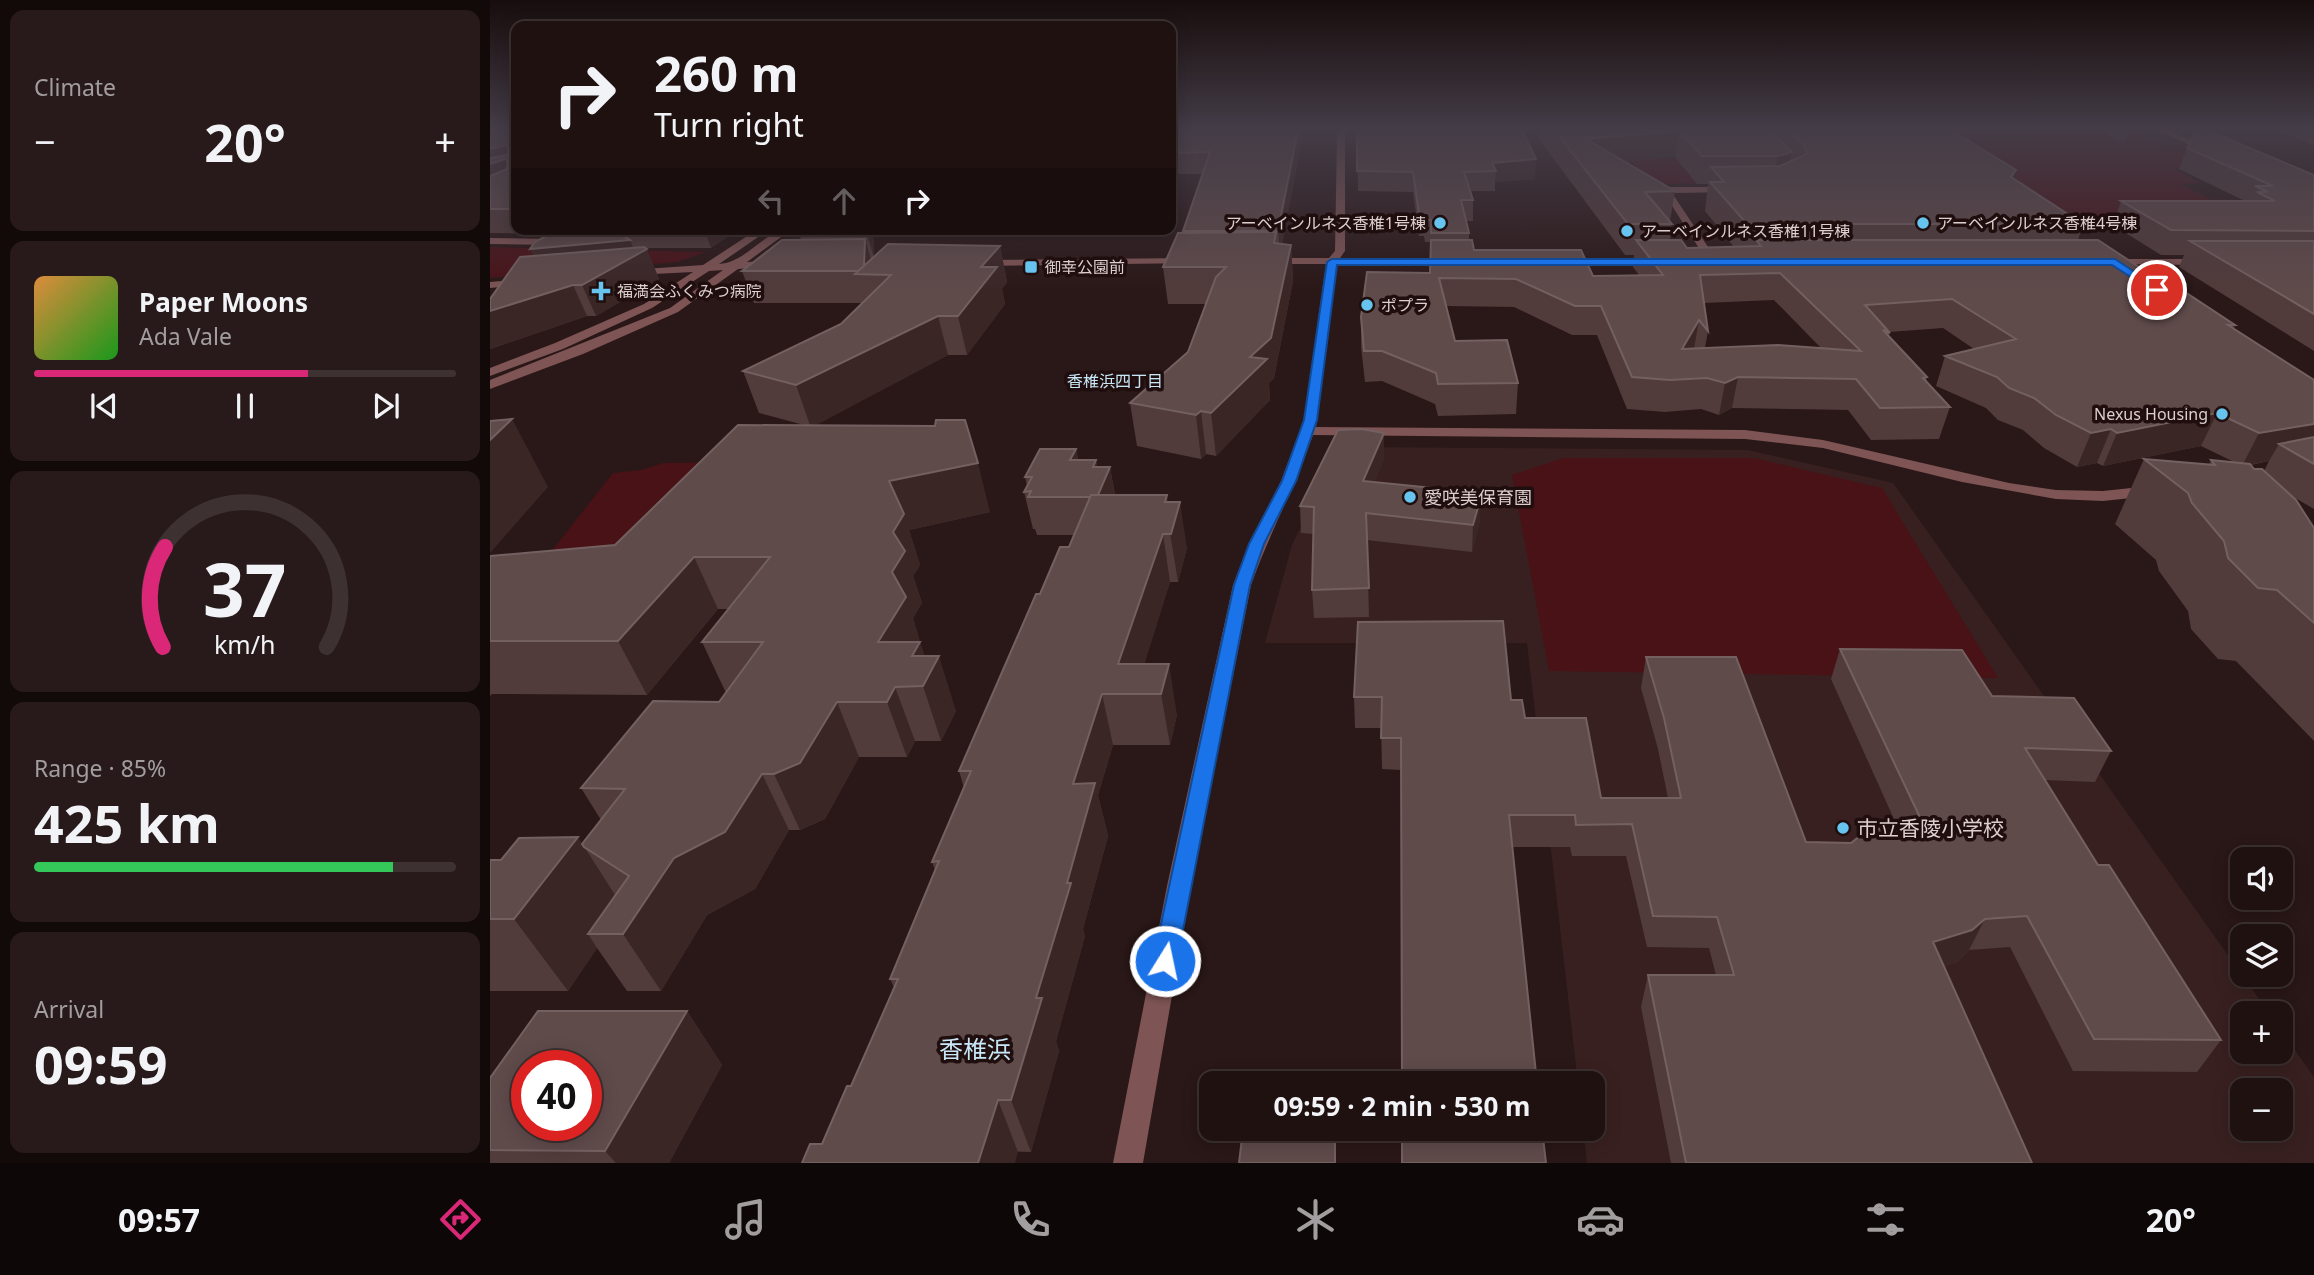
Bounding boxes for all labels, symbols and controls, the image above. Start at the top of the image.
text: 260 m [654,40,799,106]
icon: right [539,49,630,140]
text: Climate [34,71,116,103]
text: Turn right [654,103,804,146]
text: 20° [204,106,286,177]
text: − [34,115,56,167]
text: + [434,115,456,167]
icon: left [752,182,790,220]
icon: ahead [825,182,863,220]
icon: right [898,182,936,220]
place label: アーベインルネス香椎1号棟 [1226,212,1426,234]
place label: アーベインルネス香椎4号棟 [1937,212,2137,234]
marker: アーベインルネス香椎1号棟 [1432,215,1448,231]
marker: アーベインルネス香椎4号棟 [1915,215,1931,231]
place label: アーベインルネス香椎11号棟 [1641,220,1850,242]
marker: アーベインルネス香椎11号棟 [1619,223,1635,239]
place label: 御幸公園前 [1045,256,1125,278]
marker: 御幸公園前 [1023,259,1039,275]
pin [2127,260,2187,320]
icon: arrive [2138,271,2176,309]
place label: 福満会ふくみつ病院 [617,280,762,302]
marker: 福満会ふくみつ病院 [591,281,611,301]
text: Paper Moons [139,284,308,320]
place label: ポプラ [1381,294,1429,316]
marker: ポプラ [1359,297,1375,313]
text: Ada Vale [139,320,232,352]
district label: 香椎浜四丁目 [1067,370,1163,392]
icon: previous [85,387,123,425]
icon: pause [226,387,264,425]
icon: next [367,387,405,425]
place label: Nexus Housing [2094,403,2208,425]
marker: Nexus Housing [2214,406,2230,422]
place label: 愛咲美保育園 [1424,485,1532,509]
marker: 愛咲美保育園 [1402,489,1418,505]
text: 37 [203,540,287,639]
text: km/h [214,627,276,661]
text: Range · 85% [34,752,166,784]
text: 425 km [34,787,220,858]
place label: 市立香陵小学校 [1857,814,2004,842]
marker: 市立香陵小学校 [1835,820,1851,836]
map controls [2230,847,2293,1141]
button: sound [2230,847,2293,910]
position arrow [1128,924,1202,998]
button: layers [2230,924,2293,987]
text: Arrival [34,993,104,1025]
button: + [2230,1001,2293,1064]
text: 09:59 [34,1028,168,1099]
district label: 香椎浜 [939,1032,1011,1065]
speed limit sign: 40 [511,1050,602,1141]
button: − [2230,1078,2293,1141]
text: 09:59 · 2 min · 530 m [1274,1088,1530,1124]
icon: directions [436,1195,485,1244]
icon: music [721,1195,770,1244]
icon: phone [1006,1195,1055,1244]
icon: climate [1291,1195,1340,1244]
icon: car [1576,1195,1625,1244]
icon: filters [1861,1195,1910,1244]
text: 09:57 [118,1198,200,1241]
text: 20° [2146,1198,2196,1241]

